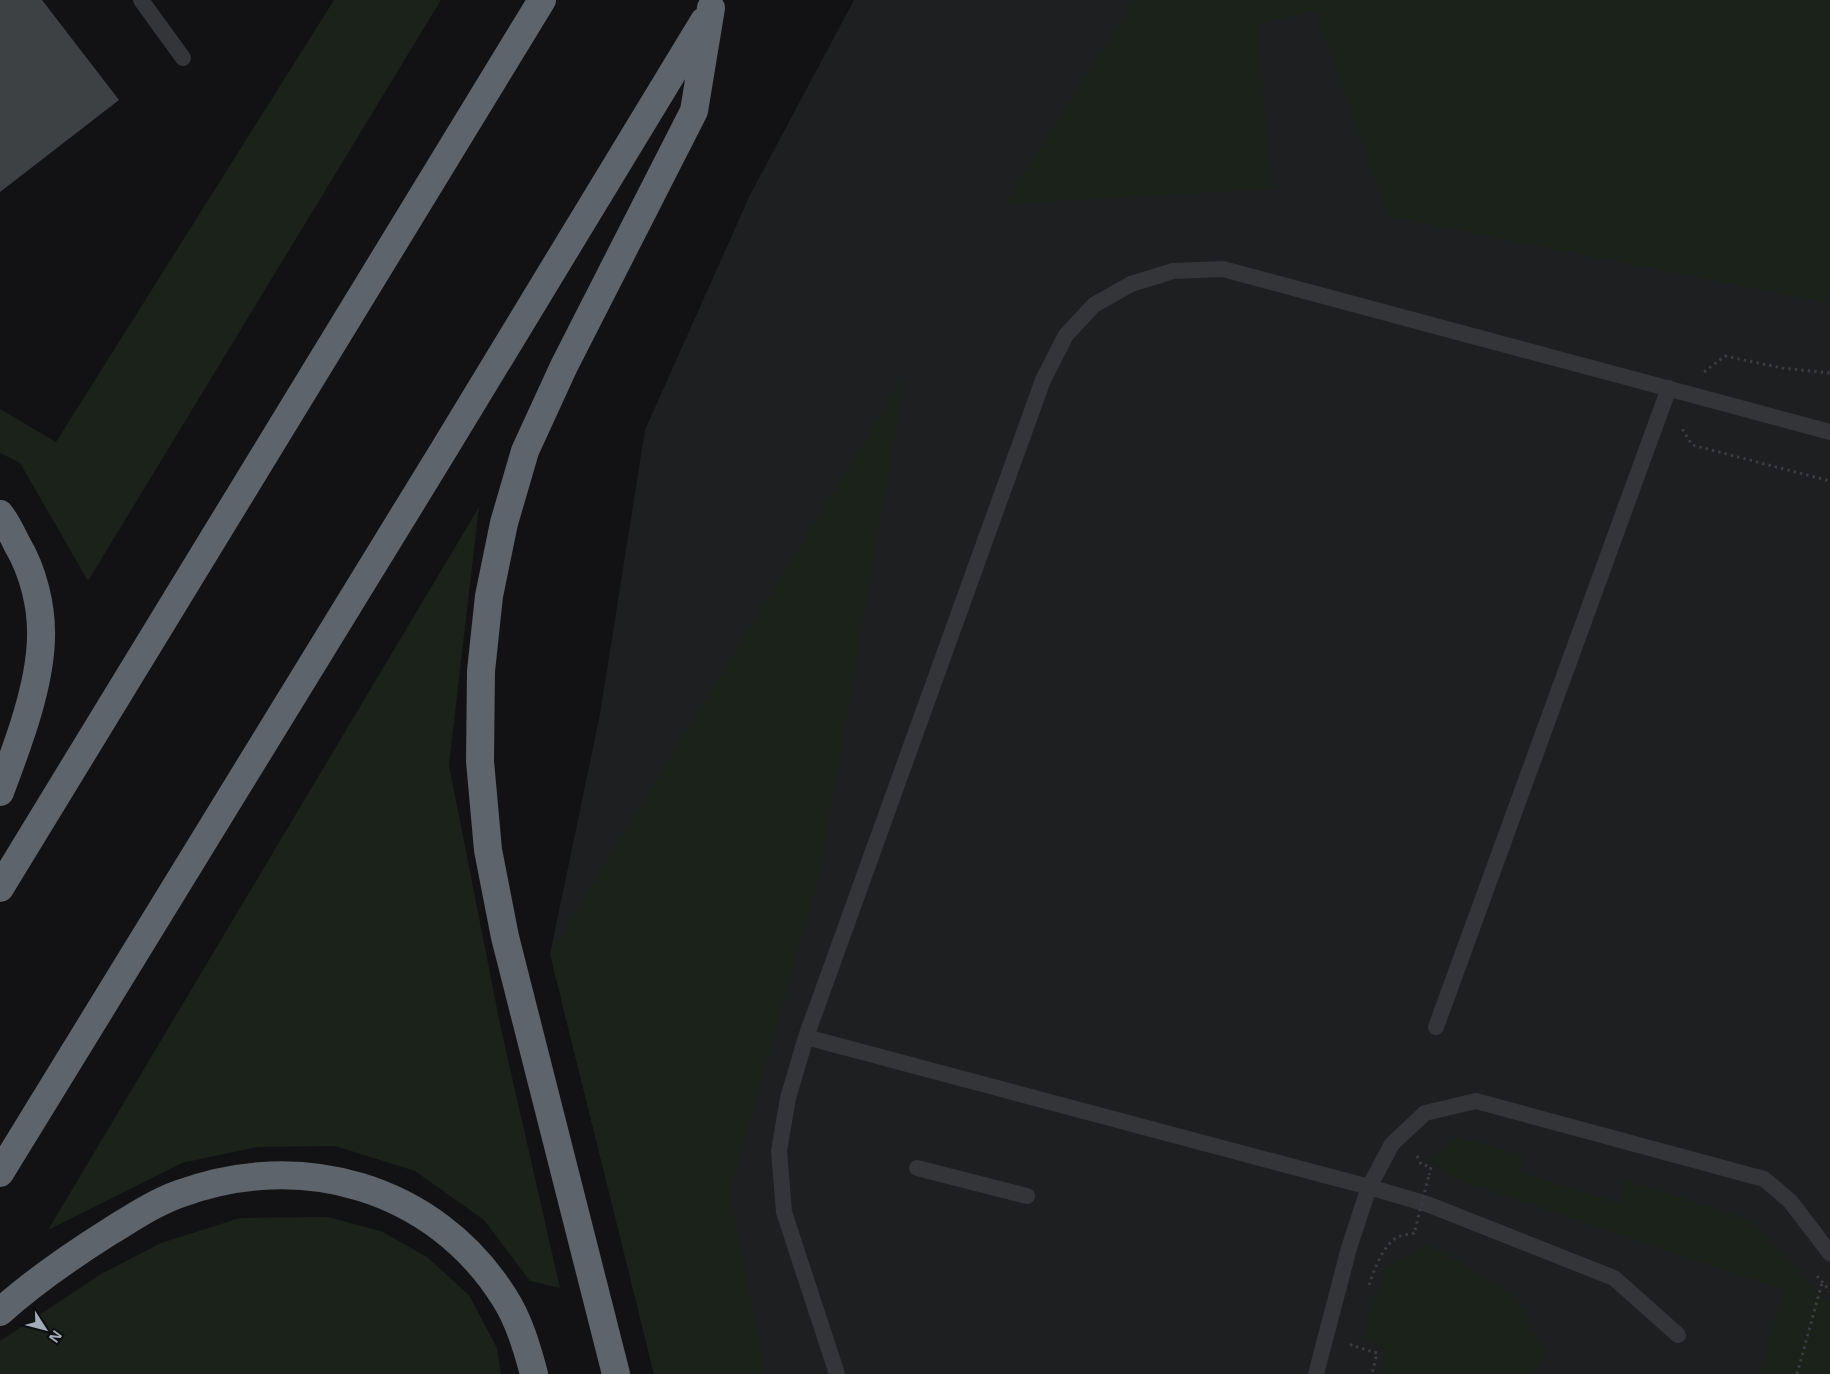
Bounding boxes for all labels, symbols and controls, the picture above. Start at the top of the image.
north arrow [20,1304,70,1354]
text: N [45,1327,67,1347]

